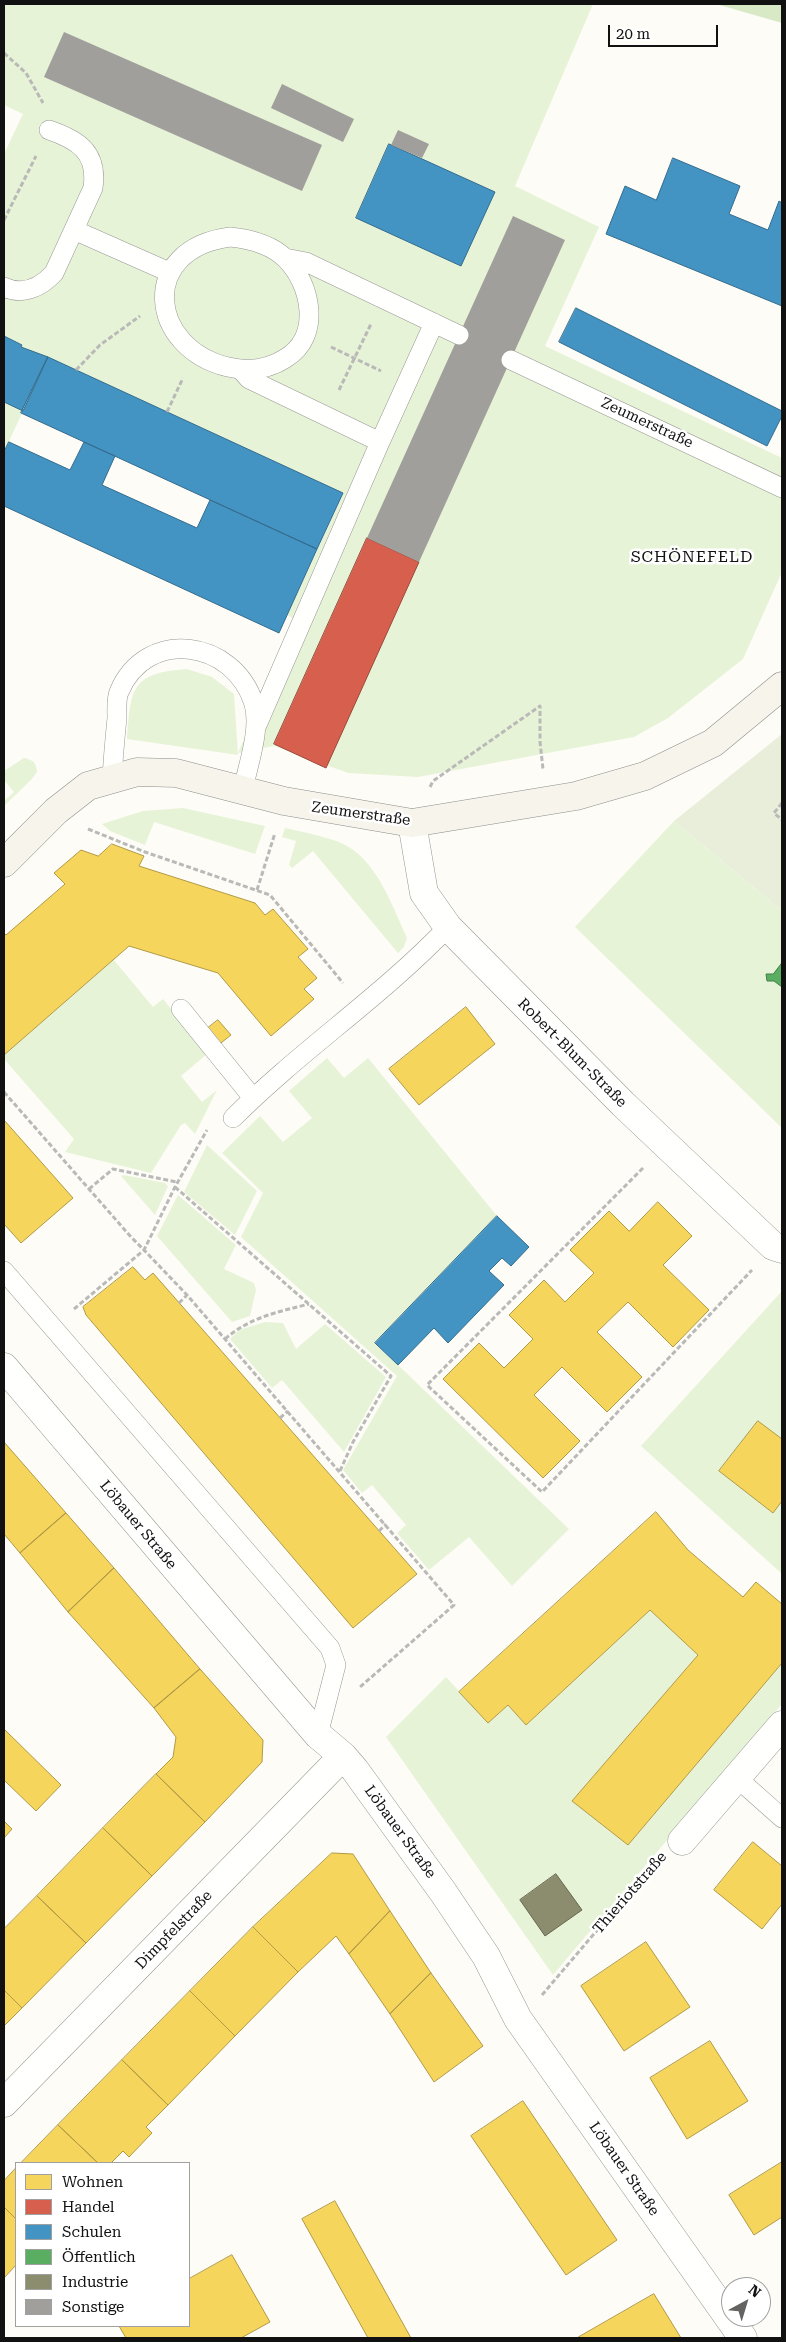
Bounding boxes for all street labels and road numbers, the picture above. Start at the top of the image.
street label: Zeumerstraße [598,394,696,452]
street label: Zeumerstraße [310,798,412,830]
street label: Robert-Blum-Straße [514,995,630,1111]
street label: Löbauer Straße [96,1477,180,1573]
street label: Löbauer Straße [360,1782,440,1882]
street label: Thieriotstraße [589,1848,671,1938]
street label: Dimpfelstraße [132,1887,216,1973]
street label: Löbauer Straße [585,2119,663,2219]

